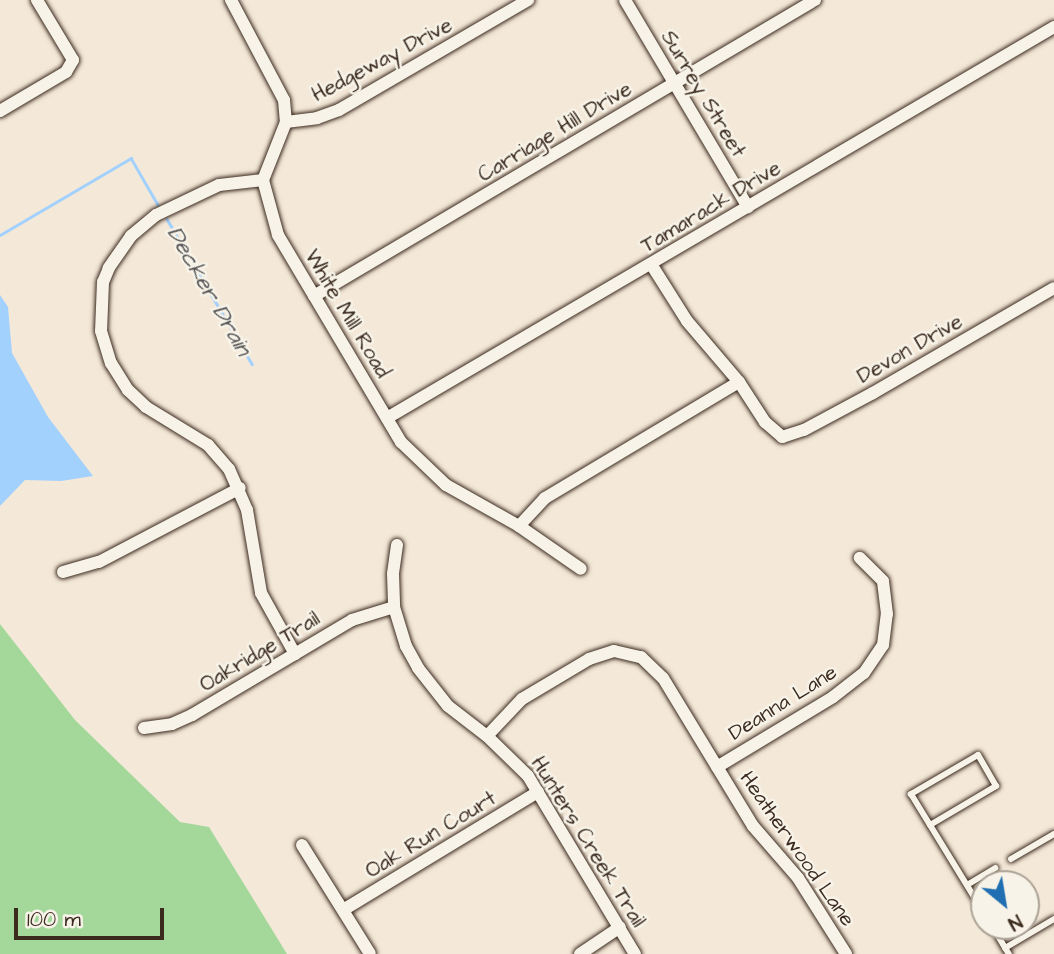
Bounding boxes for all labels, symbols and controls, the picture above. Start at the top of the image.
street label: Hedgeway Drive [308,12,456,108]
street label: Surrey Street [655,26,751,162]
street label: Carriage Hill Drive [474,76,636,188]
street label: Tamarack Drive [637,155,785,259]
water label: Decker Drain [161,221,257,361]
street label: White Mill Road [299,245,395,383]
street label: Devon Drive [853,309,967,389]
street label: Oakridge Trail [195,606,325,698]
street label: Deanna Lane [724,660,842,746]
street label: Hunters Creek Trail [525,752,651,932]
street label: Heatherwood Lane [734,767,860,931]
street label: Oak Run Court [361,786,501,884]
north arrow [970,870,1040,940]
scale bar [18,894,168,938]
text: 100 m [27,905,81,934]
text: N [1003,907,1027,937]

